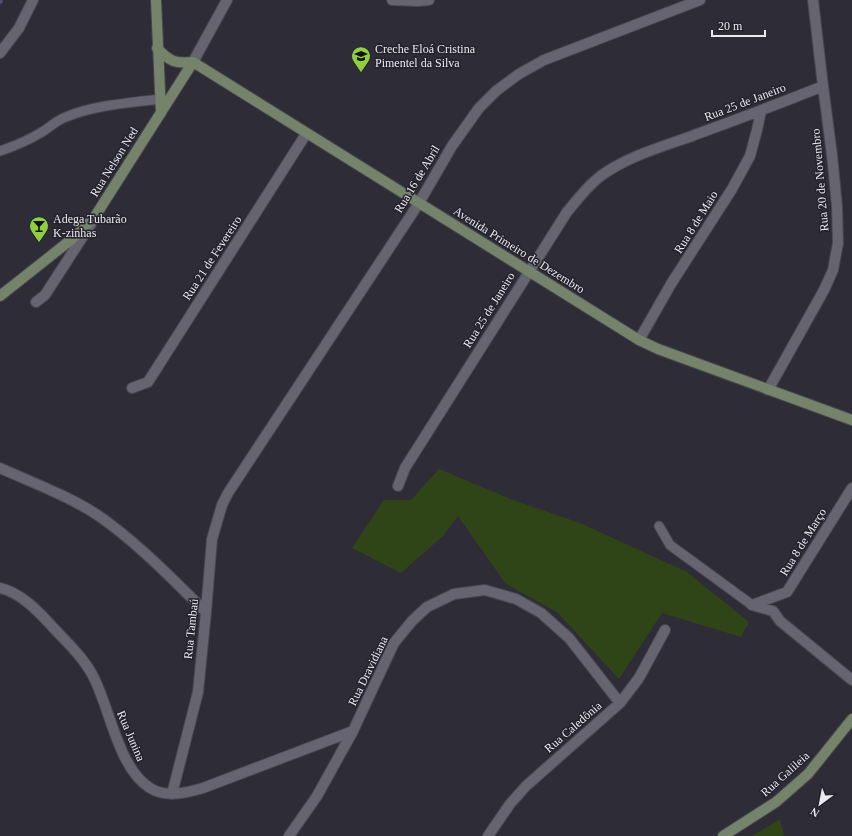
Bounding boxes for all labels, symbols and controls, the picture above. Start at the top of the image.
scale bar [712,12,765,38]
text: 20 m [718,19,743,33]
place label: Creche Eloá Cristina Pimentel da Silva [375,42,476,70]
school or university icon: Creche Eloá Cristina Pimentel da Silva [350,45,372,73]
street label: Rua 25 de Janeiro [702,80,788,124]
street label: Rua Nelson Ned [87,125,141,199]
street label: Rua 20 de Novembro [809,128,831,232]
street label: Rua 16 de Abril [391,142,443,215]
street label: Rua 8 de Maio [671,188,721,256]
street label: Avenida Primeiro de Dezembro [451,204,587,296]
place label: Adega Tubarão K-zinhas [53,212,127,240]
street label: Rua 21 de Fevereiro [180,213,244,303]
bar icon: Adega Tubarão K-zinhas [28,215,50,243]
street label: Rua 25 de Janeiro [460,270,518,350]
street label: Rua 8 de Março [777,506,829,578]
street label: Rua Tambaú [181,598,201,660]
street label: Rua Dravidiana [345,633,391,708]
street label: Rua Caledônia [542,698,605,756]
street label: Rua Junina [114,709,148,764]
street label: Rua Galileia [758,748,813,799]
north arrow [800,784,840,824]
text: N [808,805,821,820]

